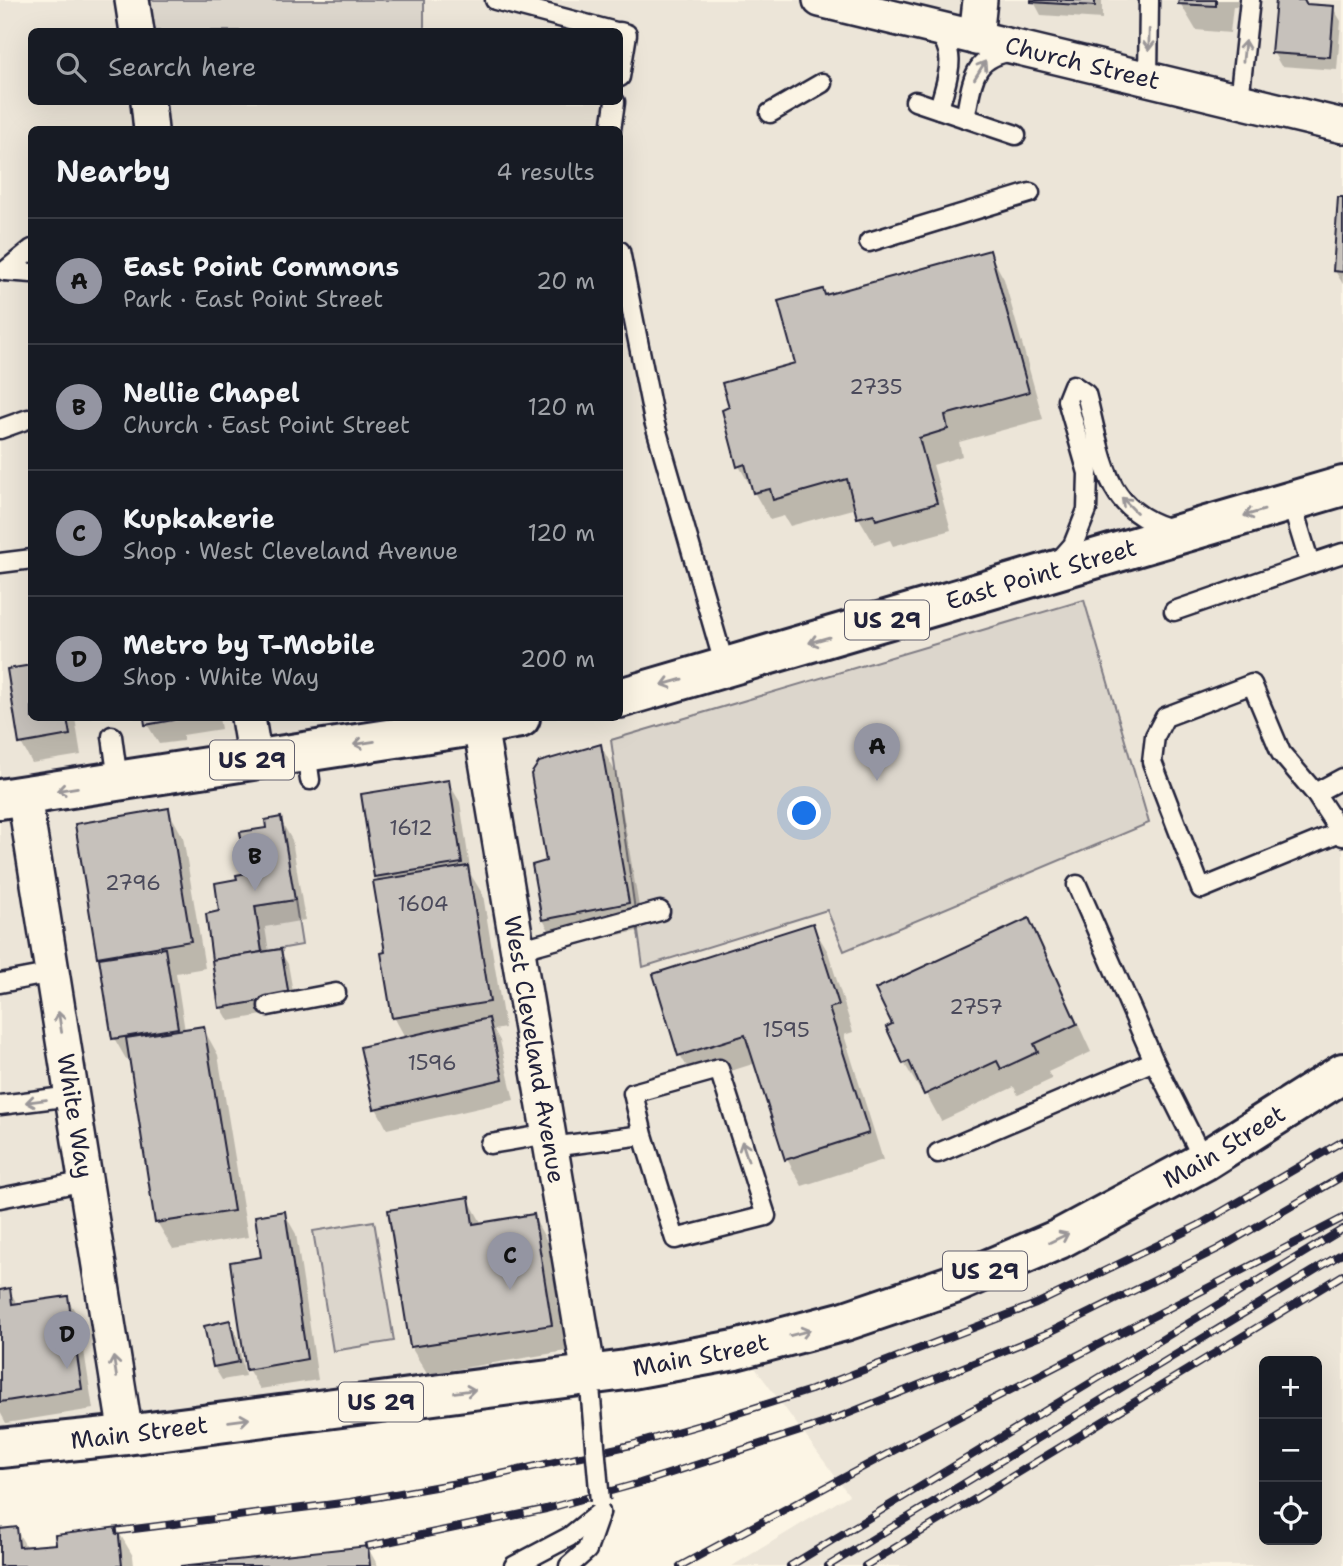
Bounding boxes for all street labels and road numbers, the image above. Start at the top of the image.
street label: Church Street [1002,29,1163,97]
street label: East Point Street [942,531,1140,618]
road number: US 29 [845,600,929,640]
road number: US 29 [210,740,294,780]
street label: West Cleveland Avenue [496,913,573,1186]
street label: White Way [49,1051,101,1181]
street label: Main Street [1157,1097,1292,1196]
road number: US 29 [943,1252,1027,1290]
street label: Main Street [630,1326,772,1384]
road number: US 29 [339,1382,423,1422]
street label: Main Street [69,1409,210,1457]

